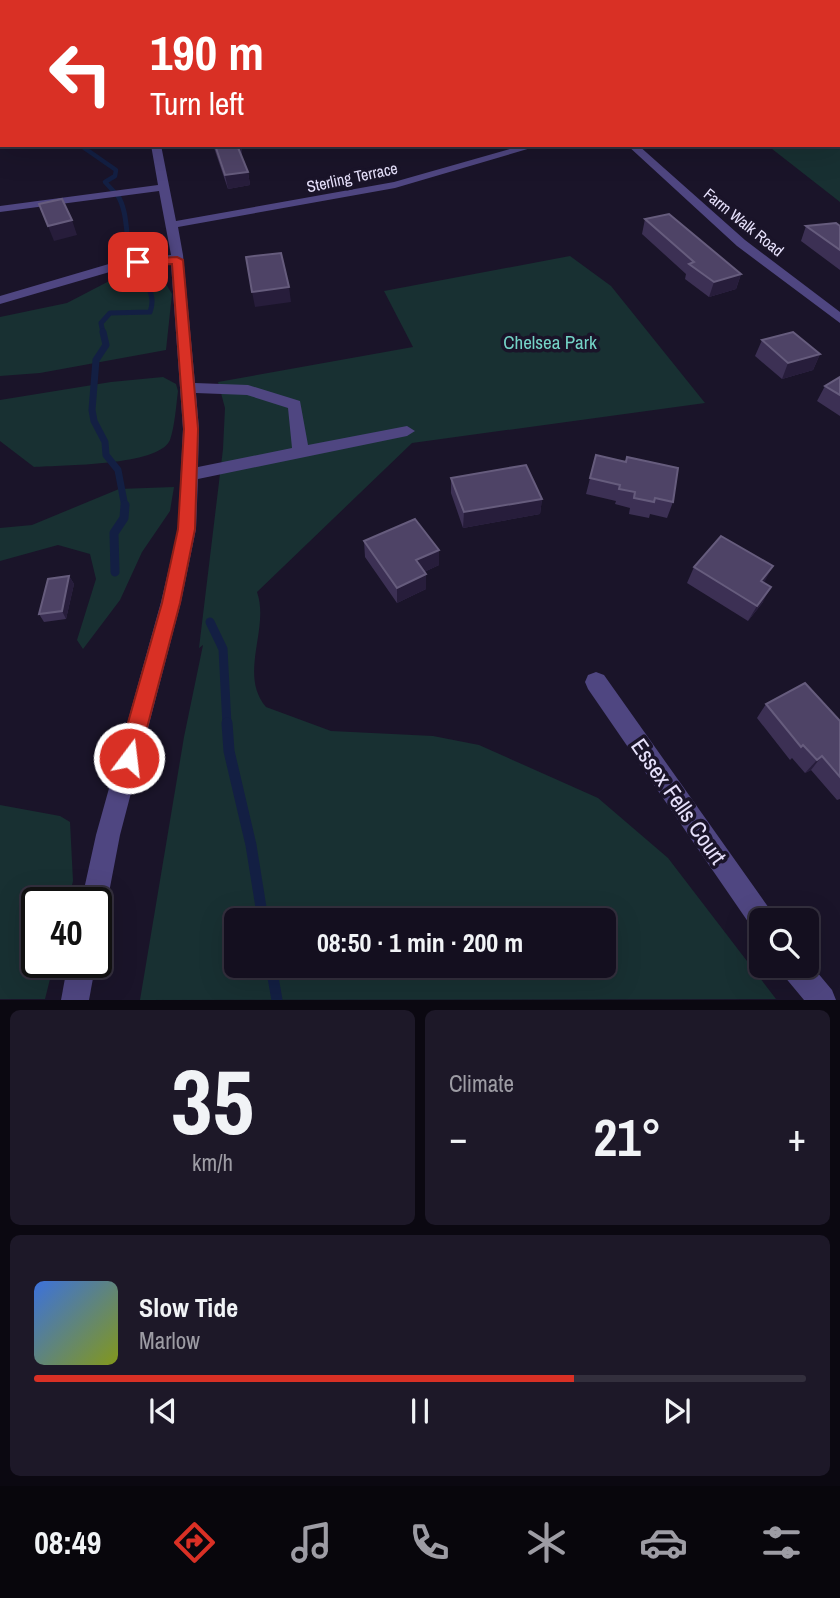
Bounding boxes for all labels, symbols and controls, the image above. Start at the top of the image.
text: 190 m [150,19,264,85]
icon: left [35,28,126,119]
text: Turn left [150,82,244,125]
street label: Sterling Terrace [305,157,399,197]
street label: Farm Walk Road [699,183,789,261]
pin [108,232,168,292]
icon: arrive [119,243,157,281]
park label: Chelsea Park [503,329,597,355]
position arrow [92,721,166,795]
street label: Essex Fells Court [624,732,734,870]
speed limit sign: 40 [21,887,112,978]
map controls [749,908,819,978]
button: search [749,908,819,978]
text: 08:50 · 1 min · 200 m [317,925,523,960]
text: 35 [171,1040,254,1162]
text: Climate [449,1068,514,1099]
text: 21° [593,1102,662,1172]
text: − [449,1112,467,1163]
text: + [788,1112,806,1163]
text: km/h [192,1147,233,1178]
text: Slow Tide [139,1290,238,1325]
text: Marlow [139,1325,200,1356]
icon: previous [144,1392,182,1430]
icon: pause [401,1392,439,1430]
icon: next [658,1392,696,1430]
icon: directions [170,1518,219,1567]
icon: music [287,1518,336,1567]
icon: phone [405,1518,454,1567]
icon: climate [522,1518,571,1567]
icon: car [639,1518,688,1567]
icon: filters [757,1518,806,1567]
text: 08:49 [34,1521,101,1564]

